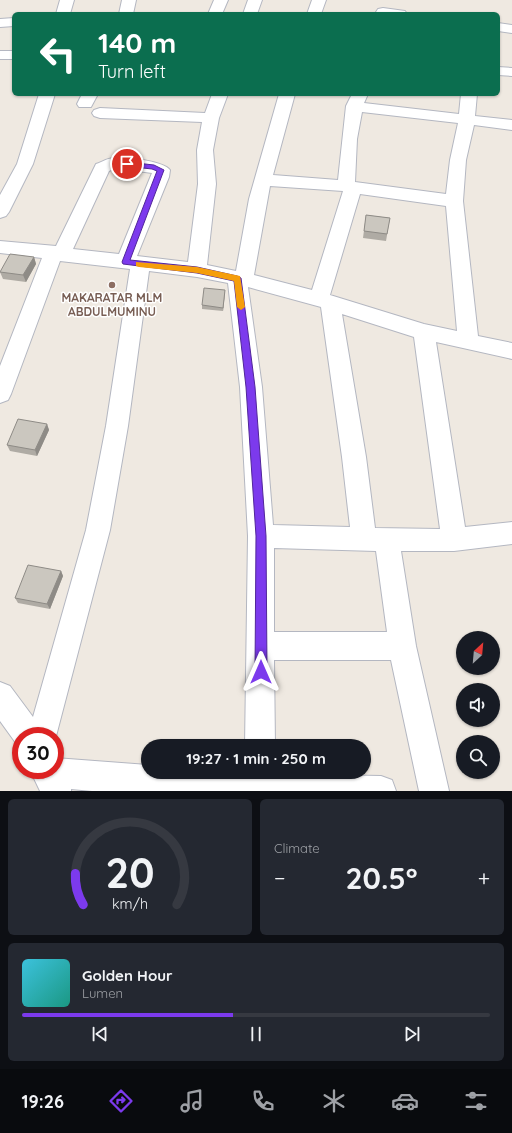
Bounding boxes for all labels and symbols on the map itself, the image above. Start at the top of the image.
pin [110,147,144,181]
marker: MAKARATAR MLM ABDULMUMINU [107,280,117,290]
place label: MAKARATAR MLM ABDULMUMINU [62,290,162,319]
north arrow [456,631,500,675]
position arrow [240,651,282,693]
speed limit sign: 30 [12,727,64,779]

